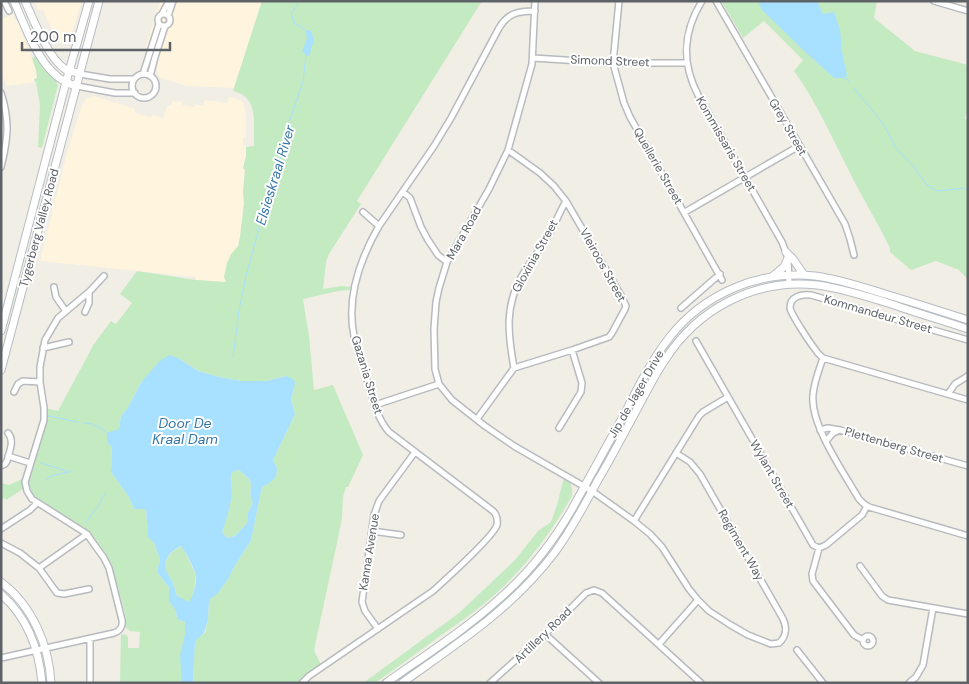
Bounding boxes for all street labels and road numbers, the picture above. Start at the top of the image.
street label: Simond Street [570,52,650,70]
street label: Kommissaris Street [692,94,760,195]
street label: Grey Street [765,95,811,159]
street label: Quellerie Street [629,125,687,208]
street label: Tygerberg Valley Road [15,167,63,289]
street label: Mara Road [443,203,485,263]
street label: Gloxinia Street [508,216,562,295]
street label: Vleiroos Street [576,225,630,305]
street label: Kommandeur Street [822,291,934,337]
street label: Gazania Street [347,334,387,416]
street label: Jip de Jager Drive [604,347,668,441]
street label: Plettenberg Street [843,423,945,467]
street label: Wylant Street [746,437,798,511]
street label: Regiment Way [714,507,768,584]
street label: Kanna Avenue [355,512,383,592]
street label: Artillery Road [511,603,575,667]

